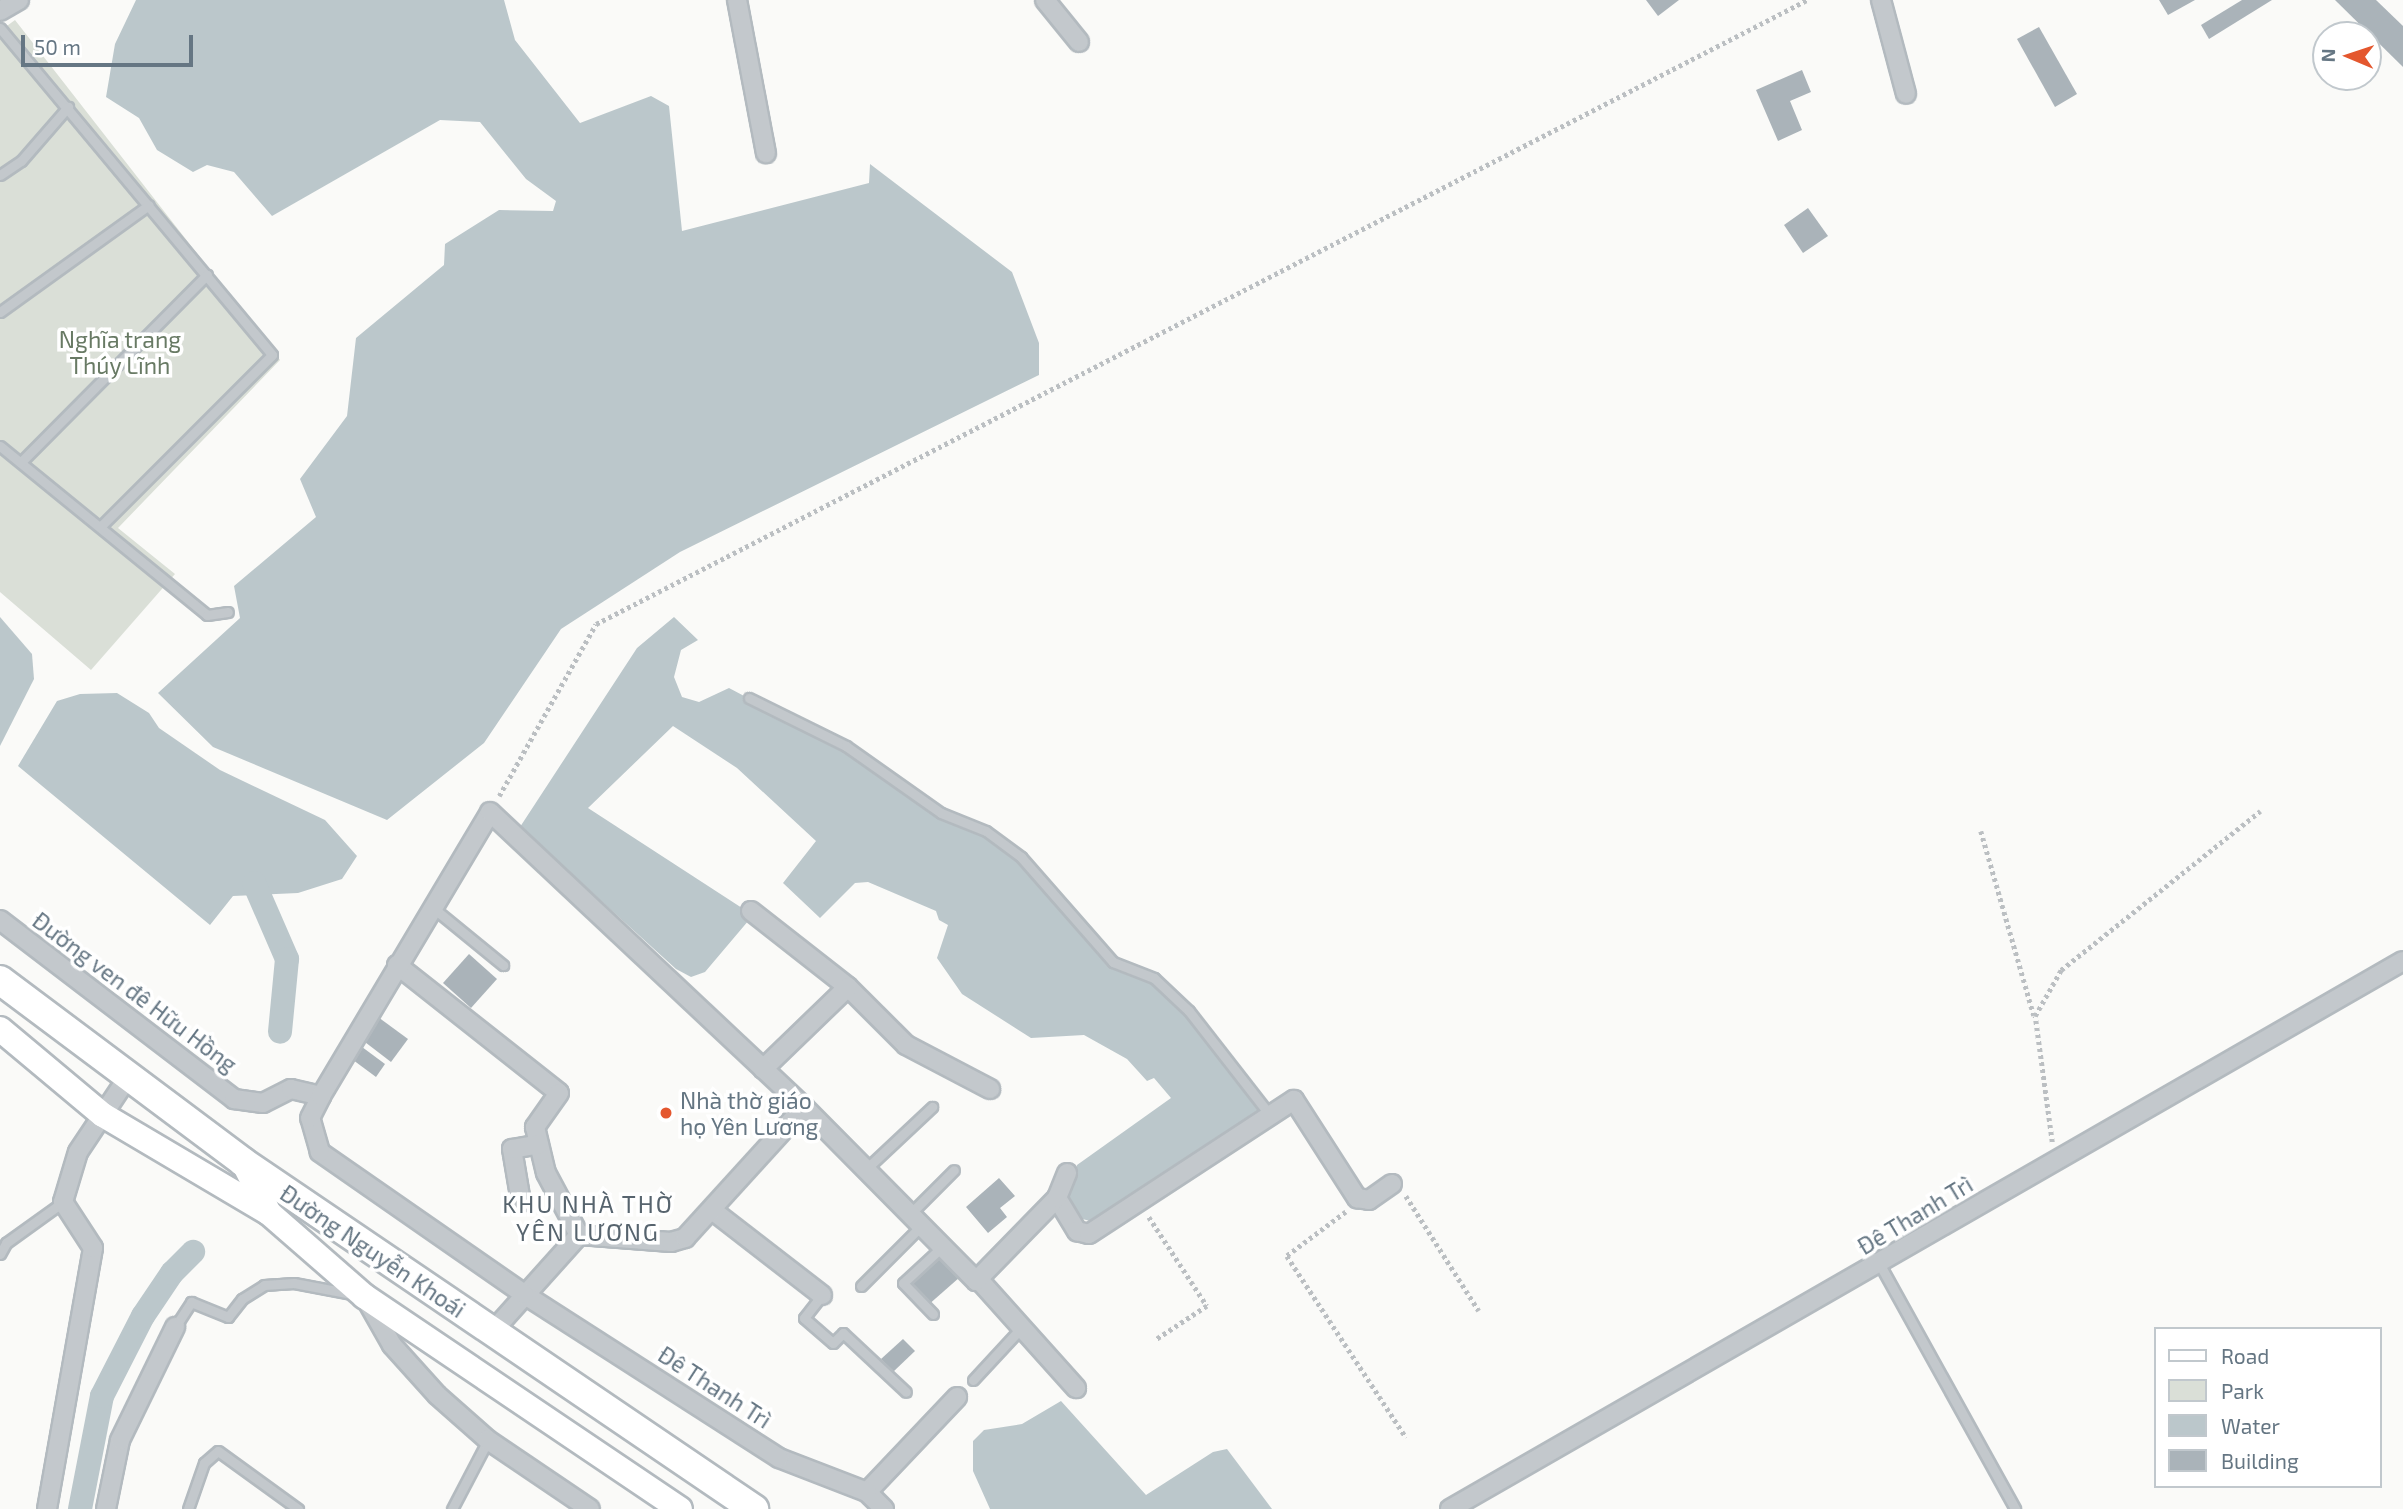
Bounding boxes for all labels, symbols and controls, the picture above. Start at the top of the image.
scale bar [24,21,196,65]
north arrow [2312,21,2382,91]
text: 50 m [34,34,81,59]
text: N [2316,48,2339,63]
park label: Nghĩa trang Thúy Lĩnh [59,325,181,379]
street label: Đường ven đê Hữu Hồng [27,906,243,1078]
place label: Nhà thờ giáo họ Yên Lương [680,1086,819,1140]
marker: Nhà thờ giáo họ Yên Lương [658,1105,674,1121]
street label: Đê Thanh Trì [1852,1170,1978,1260]
street label: Đường Nguyễn Khoái [275,1179,471,1323]
district label: KHU NHÀ THỜ YÊN LƯƠNG [503,1190,673,1246]
legend [2154,1327,2382,1488]
street label: Đê Thanh Trì [653,1340,777,1434]
text: Road [2221,1343,2269,1368]
text: Park [2221,1378,2264,1403]
text: Water [2221,1413,2280,1438]
text: Building [2221,1448,2299,1473]

